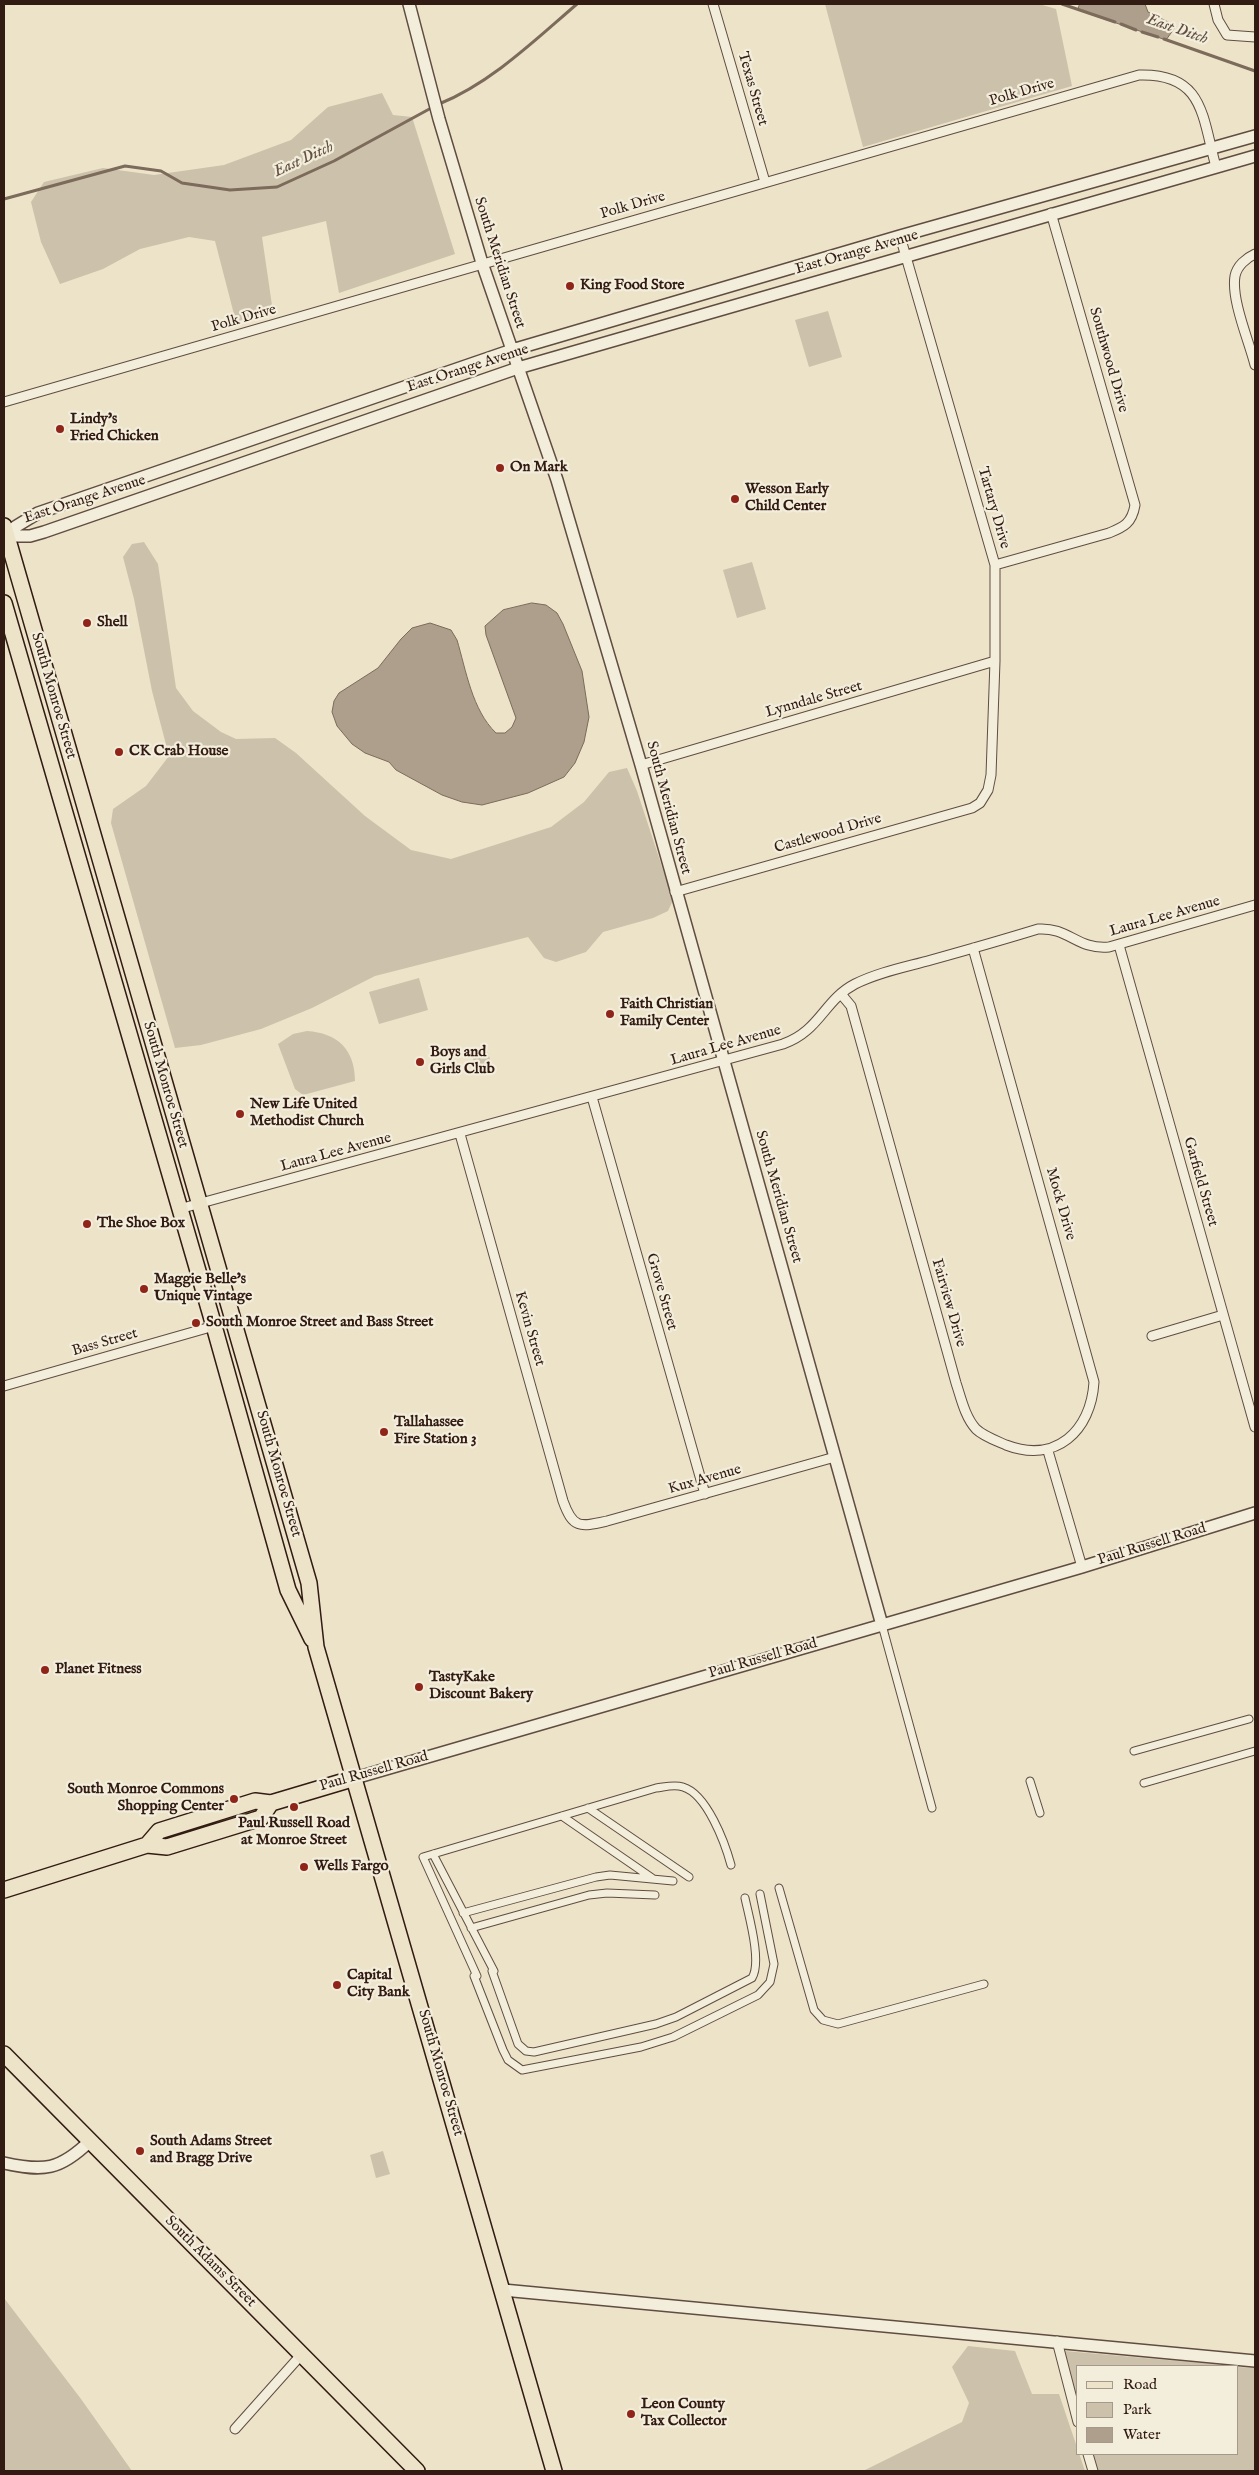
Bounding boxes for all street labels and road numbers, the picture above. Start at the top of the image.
street label: Texas Street [733,50,771,128]
street label: Polk Drive [987,75,1057,111]
street label: Polk Drive [598,188,668,224]
street label: South Meridian Street [469,195,529,331]
street label: East Orange Avenue [793,227,921,279]
street label: Polk Drive [209,301,279,337]
street label: Southwood Drive [1084,305,1132,415]
street label: East Orange Avenue [405,341,531,397]
street label: Tartary Drive [973,465,1013,551]
street label: East Orange Avenue [22,472,148,528]
street label: South Monroe Street [26,631,80,761]
street label: Lynndale Street [764,678,864,722]
street label: South Meridian Street [642,739,694,877]
street label: Castlewood Drive [772,810,884,858]
street label: Laura Lee Avenue [1108,893,1222,941]
street label: South Monroe Street [138,1020,192,1150]
street label: Laura Lee Avenue [669,1022,783,1070]
street label: South Meridian Street [750,1129,806,1265]
street label: Laura Lee Avenue [279,1130,393,1176]
street label: Garfield Street [1179,1135,1221,1229]
street label: Mock Drive [1041,1166,1079,1242]
street label: Grove Street [641,1251,681,1333]
street label: Fairview Drive [927,1257,969,1349]
street label: Kevin Street [510,1290,548,1368]
street label: Bass Street [70,1325,140,1361]
street label: South Monroe Street [251,1409,305,1539]
street label: Kux Avenue [666,1461,744,1499]
street label: Paul Russell Road [1096,1520,1208,1570]
street label: Paul Russell Road [707,1635,819,1683]
street label: Paul Russell Road [318,1748,430,1796]
street label: South Monroe Street [413,2008,467,2138]
street label: South Adams Street [161,2213,259,2311]

